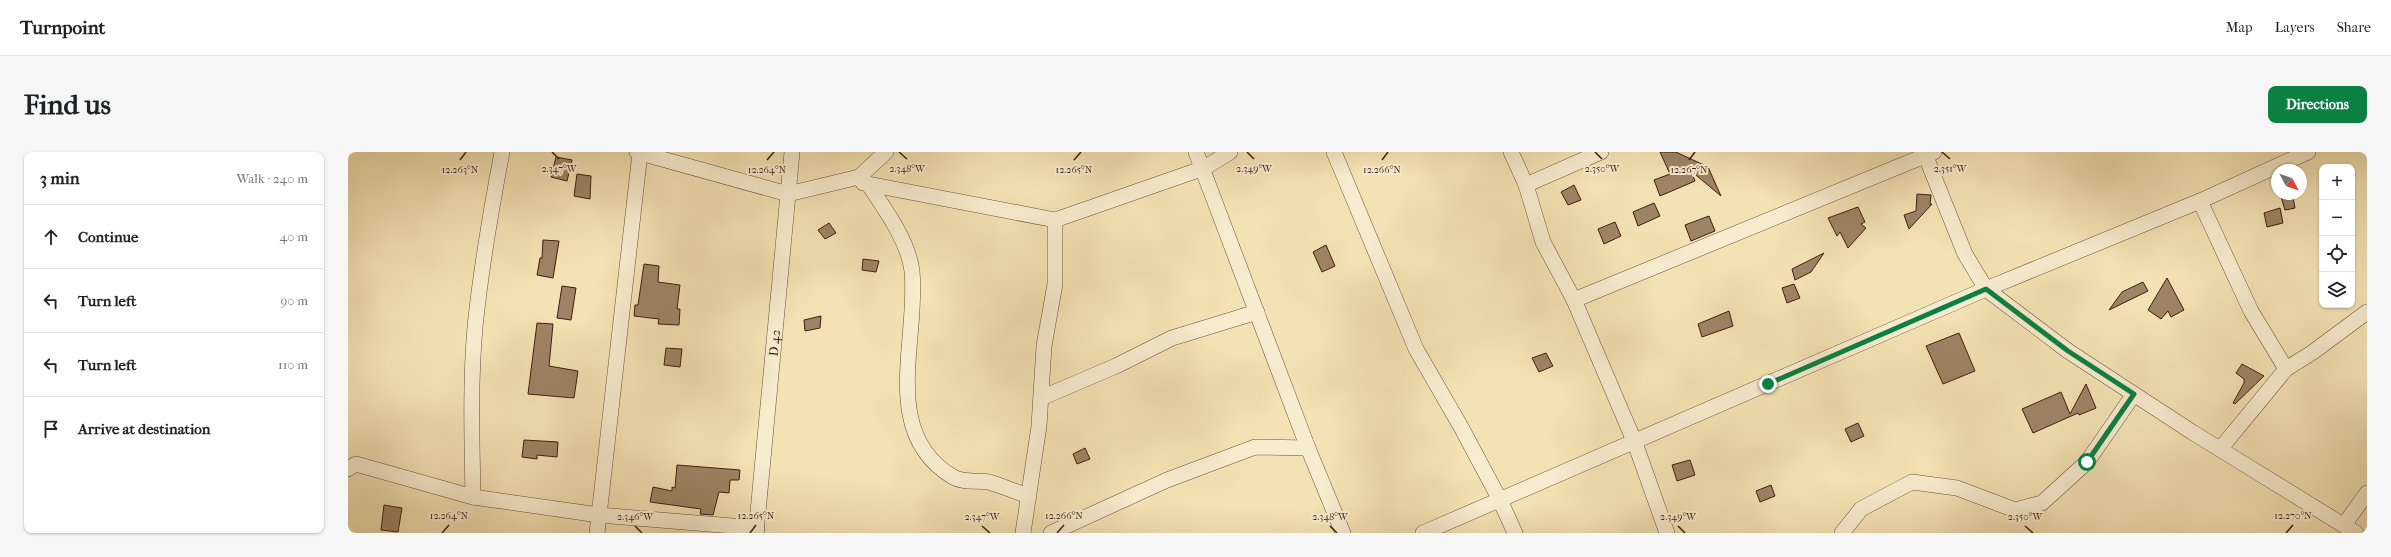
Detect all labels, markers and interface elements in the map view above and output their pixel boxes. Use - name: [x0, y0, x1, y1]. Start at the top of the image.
- text: Turnpoint: [20, 17, 105, 39]
- text: Map: [2226, 19, 2253, 36]
- text: Layers: [2275, 19, 2315, 36]
- text: Share: [2337, 19, 2371, 36]
- button: Directions: [2268, 86, 2367, 123]
- text: Find us: [24, 88, 111, 121]
- text: 2.347°W: [541, 163, 578, 175]
- text: 2.348°W: [889, 163, 926, 175]
- text: 2.349°W: [1236, 163, 1273, 175]
- text: 2.350°W: [1585, 163, 1620, 175]
- text: 2.351°W: [1934, 163, 1967, 175]
- text: 12.263°N: [442, 164, 479, 176]
- text: 12.264°N: [748, 164, 787, 176]
- text: 12.265°N: [1056, 164, 1093, 176]
- text: 12.266°N: [1363, 164, 1401, 176]
- text: 12.267°N: [1670, 164, 1708, 176]
- north arrow: [2271, 164, 2307, 200]
- map controls: [2319, 164, 2355, 308]
- button: +: [2319, 164, 2355, 200]
- text: 3 min: [40, 168, 80, 188]
- text: Walk · 240 m: [236, 171, 308, 186]
- button: −: [2319, 200, 2355, 236]
- icon: ahead: [40, 226, 62, 248]
- text: Continue: [78, 228, 138, 246]
- text: 40 m: [280, 229, 308, 244]
- button: locate: [2319, 236, 2355, 272]
- button: layers: [2319, 272, 2355, 308]
- icon: left: [40, 290, 62, 312]
- text: Turn left: [78, 292, 136, 310]
- text: 90 m: [280, 293, 308, 308]
- street label: D 42: [765, 328, 783, 357]
- icon: left: [40, 354, 62, 376]
- text: Turn left: [78, 356, 136, 374]
- text: 110 m: [278, 357, 308, 372]
- route end: [1759, 375, 1777, 393]
- icon: arrive: [40, 418, 62, 440]
- text: Arrive at destination: [78, 420, 210, 438]
- route start: [2078, 453, 2096, 471]
- text: 12.264°N: [430, 510, 469, 522]
- text: 12.265°N: [738, 510, 775, 522]
- text: 12.266°N: [1045, 510, 1083, 522]
- text: 12.270°N: [2274, 510, 2312, 522]
- text: 2.346°W: [617, 511, 654, 523]
- text: 2.347°W: [964, 511, 1001, 523]
- text: 2.348°W: [1312, 511, 1349, 523]
- text: 2.349°W: [1660, 511, 1697, 523]
- text: 2.350°W: [2008, 511, 2043, 523]

